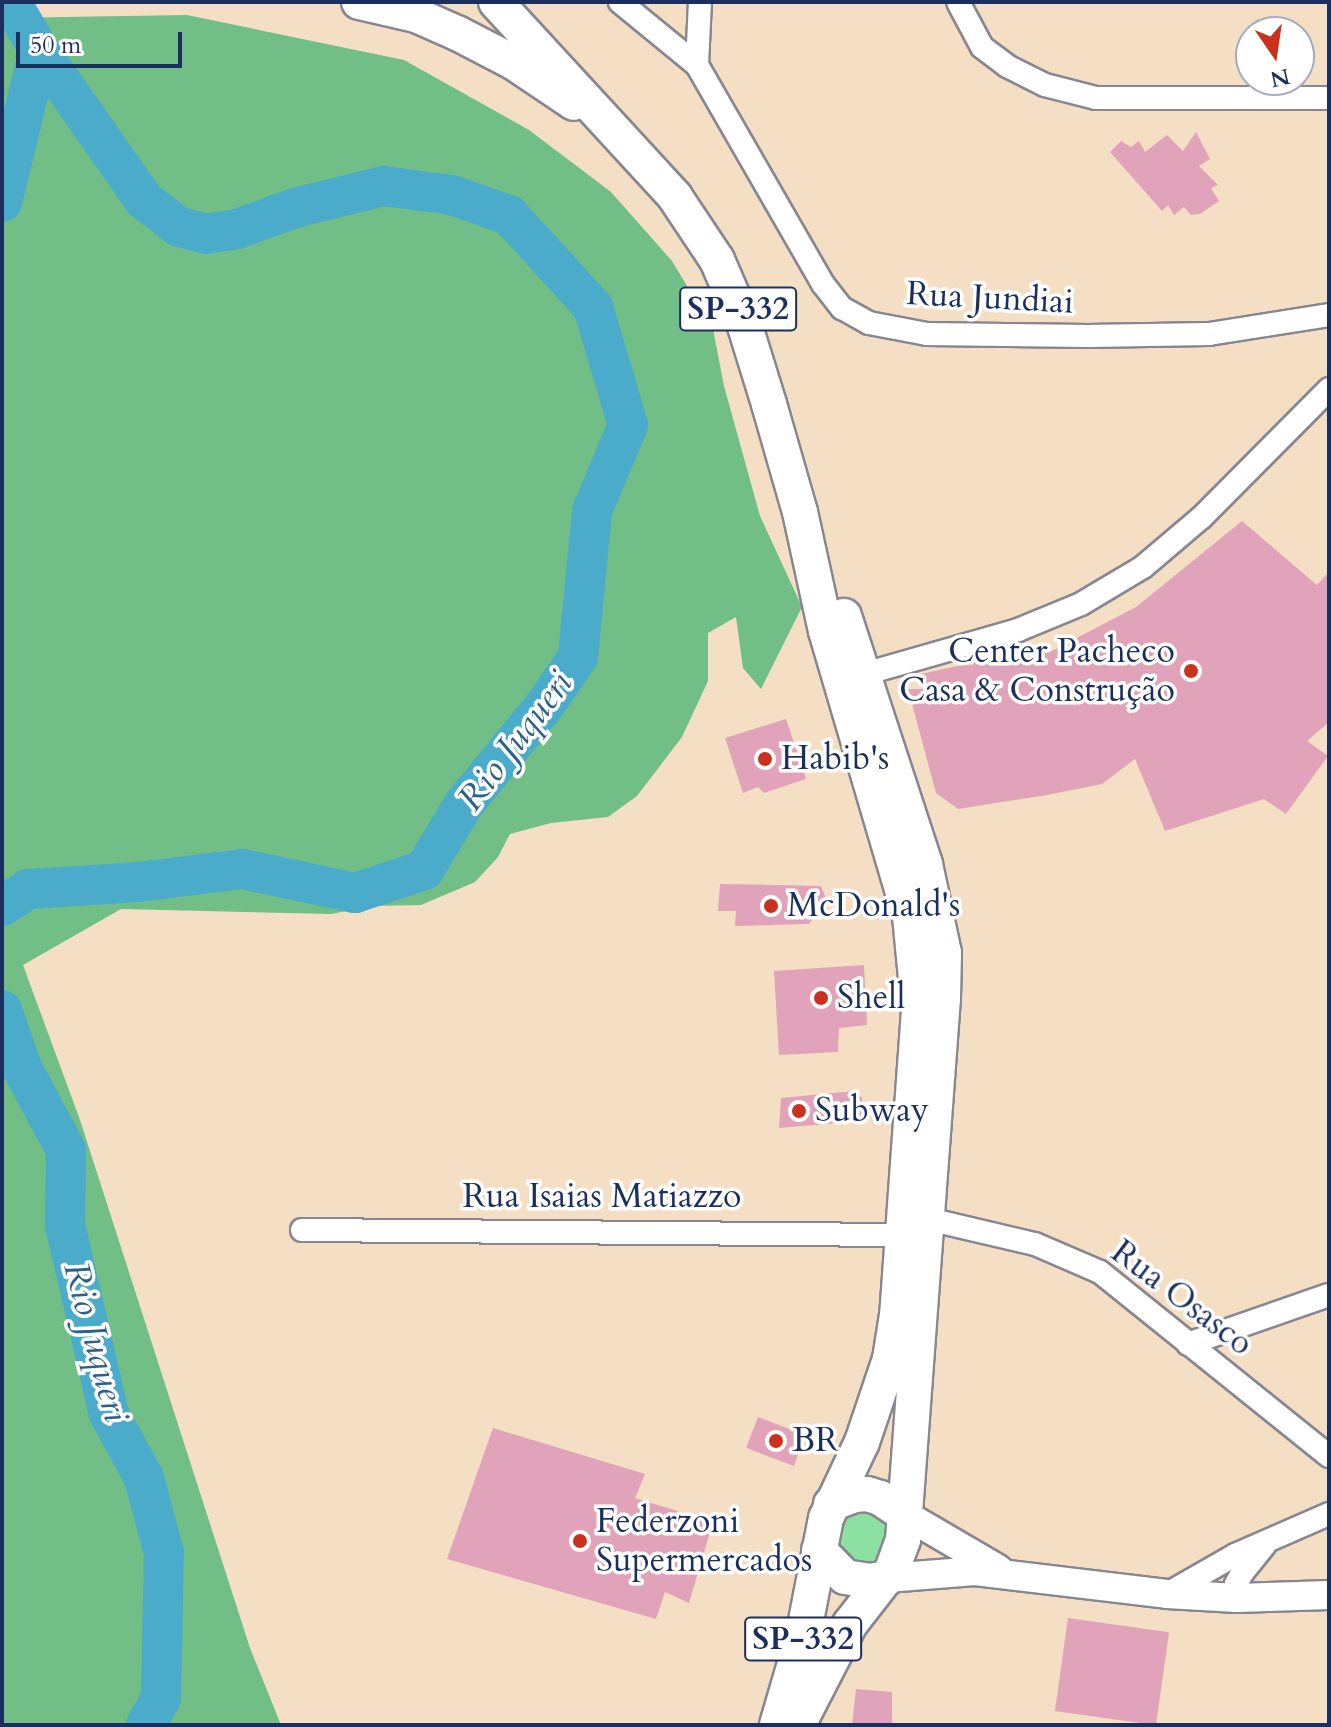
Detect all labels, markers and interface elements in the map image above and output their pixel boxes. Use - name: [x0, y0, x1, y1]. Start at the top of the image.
- scale bar: [20, 16, 186, 66]
- north arrow: [1235, 16, 1315, 96]
- text: 50 m: [30, 29, 81, 62]
- text: N: [1267, 61, 1293, 94]
- street label: Rua Jundiai: [905, 273, 1075, 323]
- road number: SP-332: [678, 281, 798, 337]
- place label: Center Pacheco Casa & Construção: [899, 631, 1175, 710]
- marker: Center Pacheco Casa & Construção: [1182, 662, 1200, 680]
- water label: Rio Juqueri: [449, 663, 581, 819]
- place label: Habib's: [781, 739, 889, 779]
- marker: Habib's: [756, 750, 774, 768]
- place label: McDonald's: [787, 886, 960, 926]
- marker: McDonald's: [762, 897, 780, 915]
- place label: Shell: [837, 978, 905, 1018]
- marker: Shell: [812, 989, 830, 1007]
- place label: Subway: [815, 1091, 929, 1131]
- marker: Subway: [790, 1102, 808, 1120]
- street label: Rua Isaias Matiazzo: [463, 1177, 741, 1217]
- street label: Rua Osasco: [1103, 1232, 1261, 1364]
- water label: Rio Juqueri: [54, 1258, 138, 1426]
- place label: BR: [792, 1421, 839, 1461]
- marker: BR: [767, 1432, 785, 1450]
- place label: Federzoni Supermercados: [596, 1501, 812, 1580]
- marker: Federzoni Supermercados: [571, 1532, 589, 1550]
- road number: SP-332: [743, 1611, 863, 1667]

